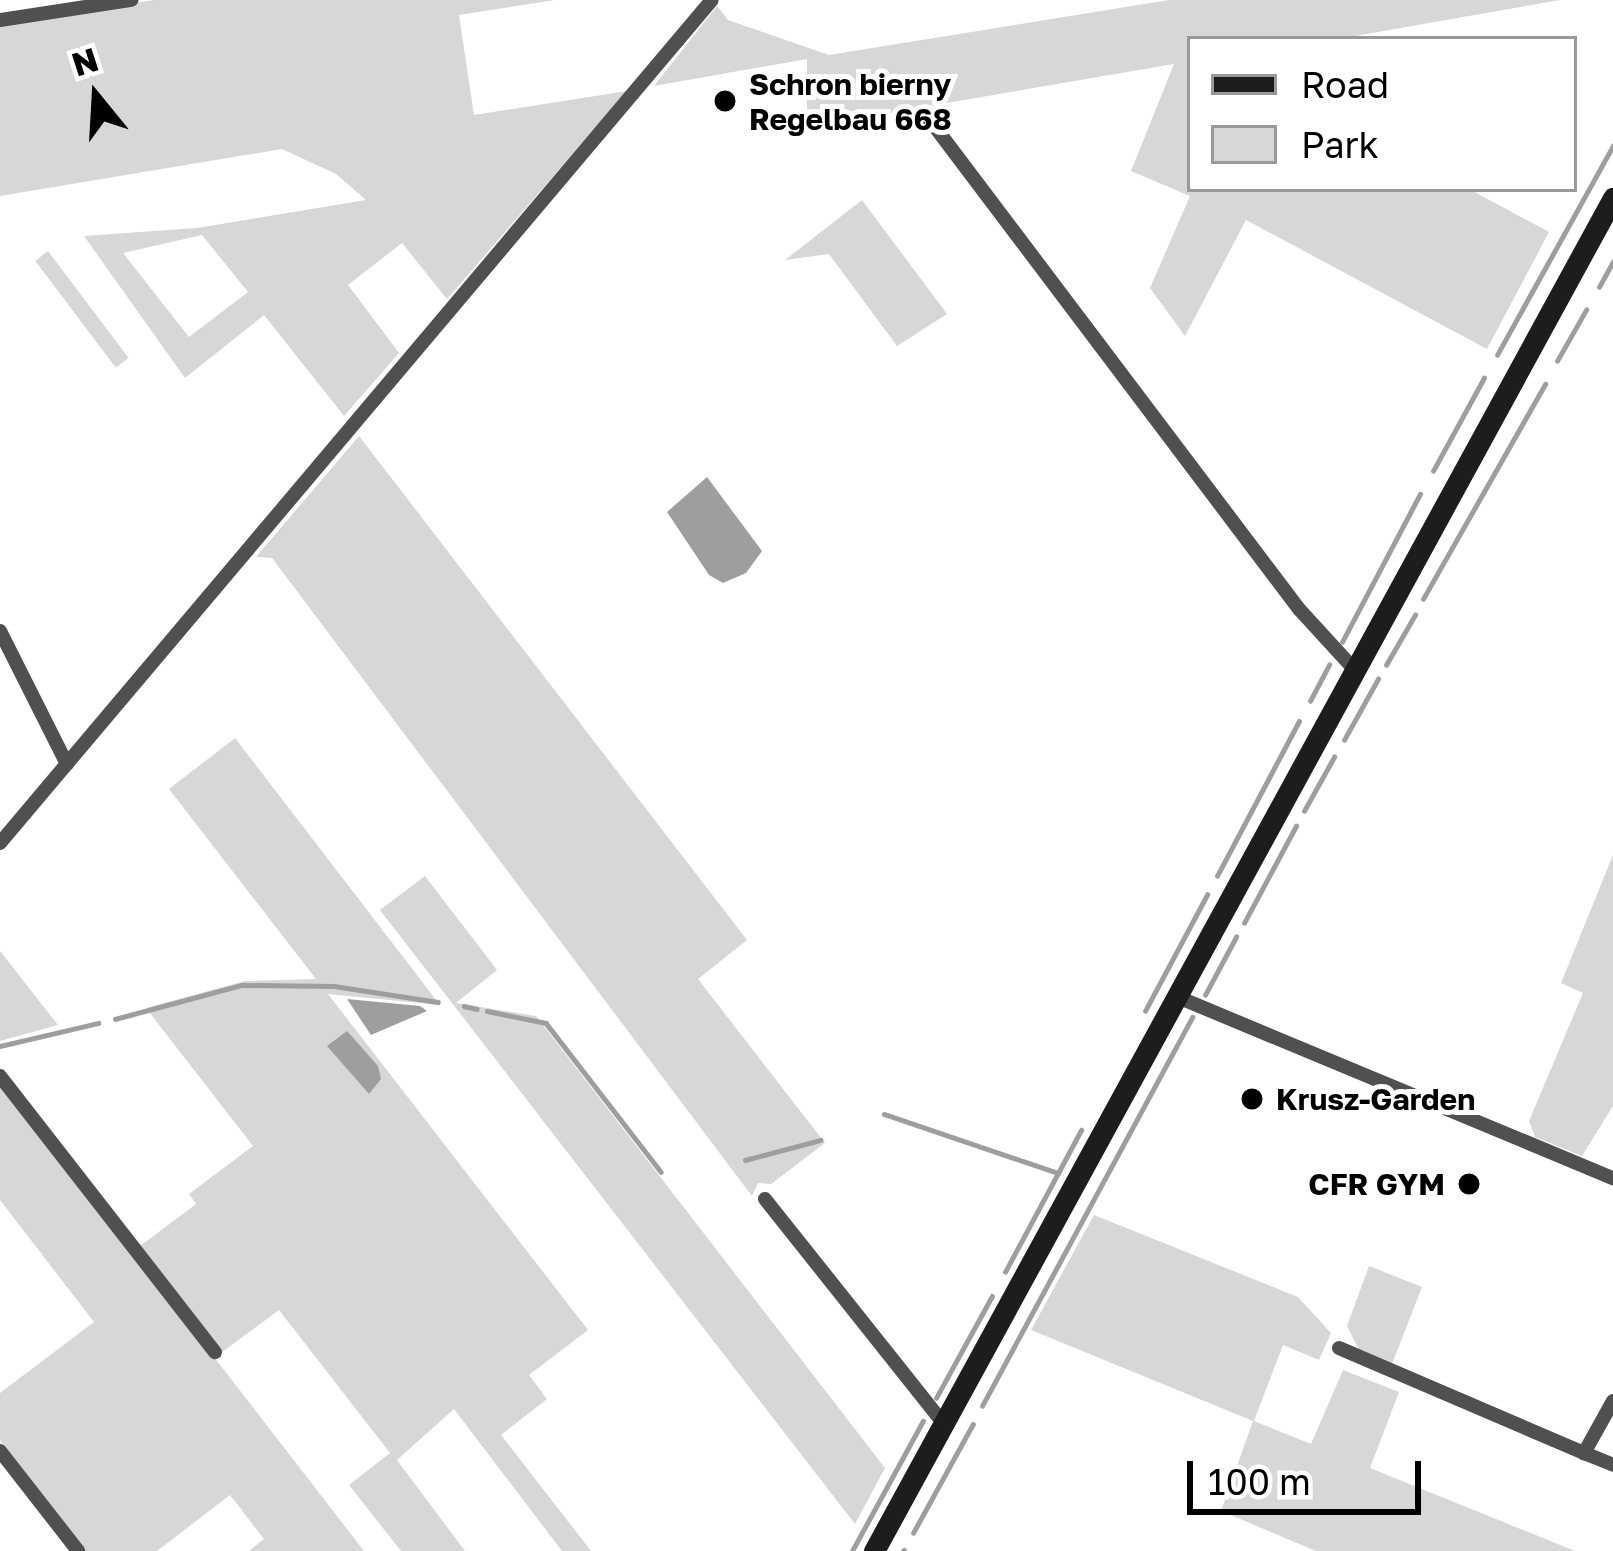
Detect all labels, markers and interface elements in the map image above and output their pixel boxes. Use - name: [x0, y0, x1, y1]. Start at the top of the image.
- north arrow: [36, 36, 156, 156]
- legend: [1187, 36, 1577, 192]
- text: N: [67, 39, 103, 84]
- text: Road: [1301, 63, 1389, 106]
- place label: Schron bierny Regelbau 668: [749, 66, 952, 136]
- marker: Schron bierny Regelbau 668: [712, 88, 738, 114]
- text: Park: [1301, 123, 1379, 166]
- place label: Krusz-Garden: [1276, 1081, 1475, 1117]
- marker: Krusz-Garden: [1239, 1086, 1265, 1112]
- place label: CFR GYM: [1308, 1166, 1445, 1202]
- marker: CFR GYM: [1456, 1171, 1482, 1197]
- scale bar: [1193, 1437, 1427, 1511]
- text: 100 m: [1208, 1460, 1311, 1503]

